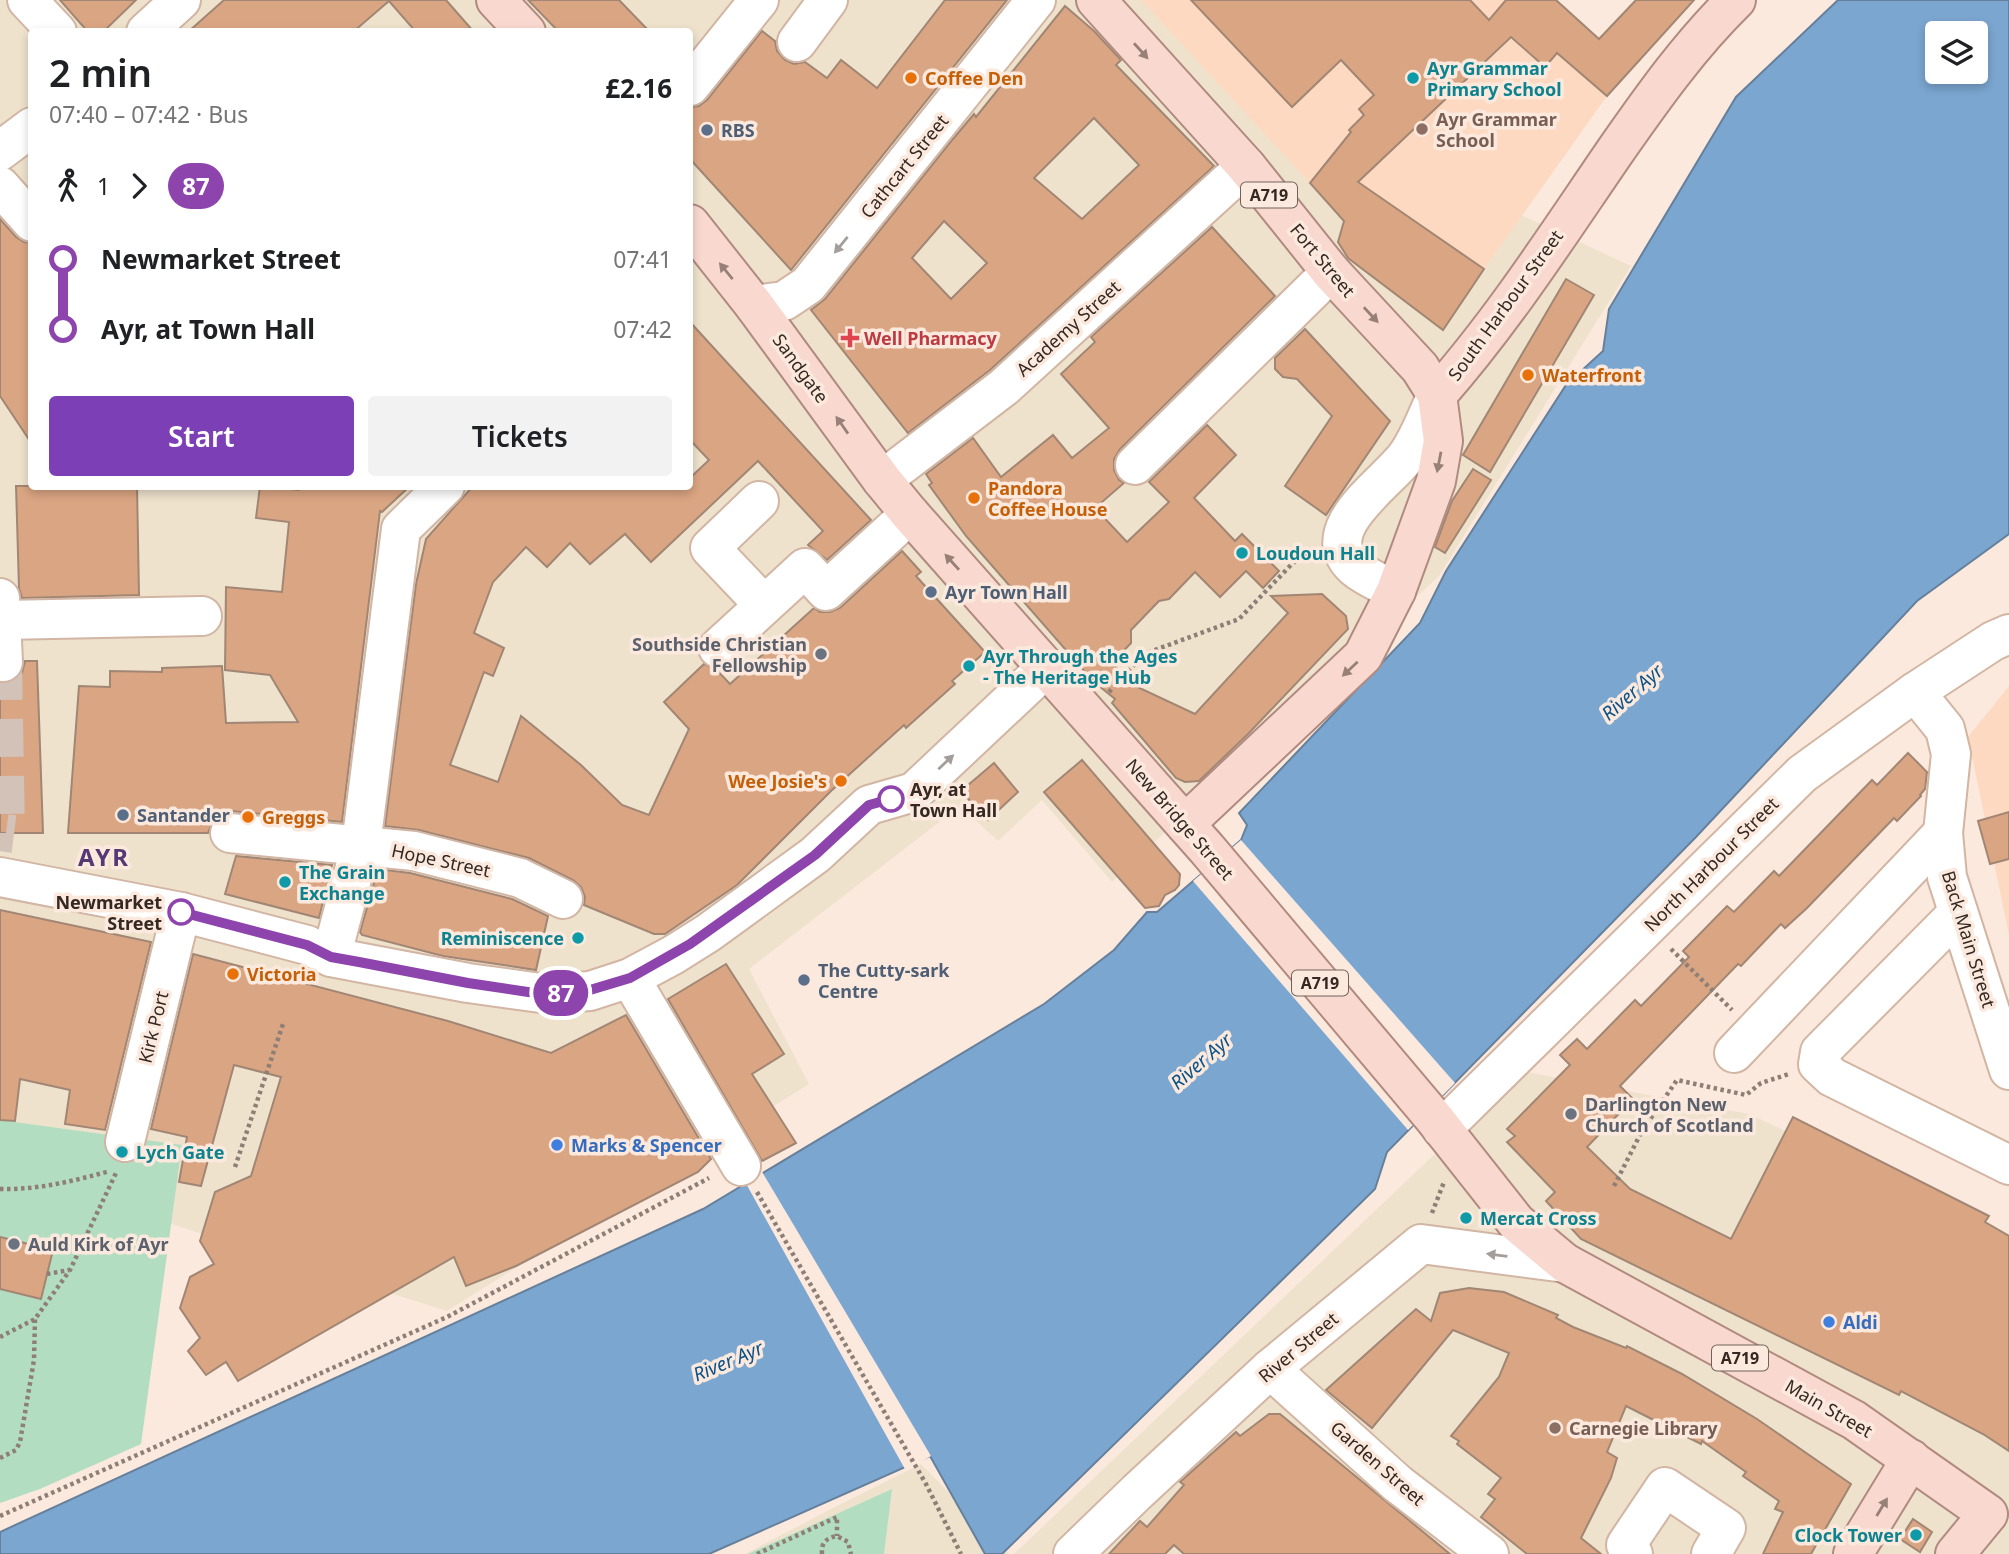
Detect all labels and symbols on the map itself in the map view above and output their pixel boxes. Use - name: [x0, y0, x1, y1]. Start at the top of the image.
- one-way arrow: [1133, 42, 1149, 59]
- place label: Ayr Grammar Primary School: [1427, 56, 1562, 101]
- place label: Coffee Den: [925, 66, 1024, 90]
- marker: Coffee Den: [903, 70, 919, 86]
- marker: Ayr Grammar Primary School: [1405, 70, 1421, 86]
- place label: Ayr Grammar School: [1436, 107, 1557, 152]
- street label: Cathcart Street: [855, 109, 954, 223]
- place label: RBS: [721, 118, 755, 142]
- marker: Ayr Grammar School: [1414, 121, 1430, 137]
- marker: RBS: [699, 122, 715, 138]
- road number: A719: [1241, 182, 1297, 208]
- street label: Fort Street: [1285, 218, 1361, 302]
- street label: South Harbour Street: [1442, 225, 1568, 385]
- one-way arrow: [833, 235, 848, 253]
- one-way arrow: [719, 262, 734, 280]
- street label: Academy Street: [1011, 274, 1126, 381]
- one-way arrow: [1362, 306, 1378, 323]
- place label: Well Pharmacy: [864, 326, 998, 350]
- street label: Sandgate: [768, 329, 834, 407]
- marker: Well Pharmacy: [842, 330, 858, 346]
- place label: Waterfront: [1542, 363, 1642, 387]
- marker: Waterfront: [1520, 367, 1536, 383]
- one-way arrow: [835, 416, 849, 434]
- one-way arrow: [1434, 451, 1445, 473]
- place label: Pandora Coffee House: [988, 476, 1107, 521]
- marker: Pandora Coffee House: [966, 490, 982, 506]
- place label: Loudoun Hall: [1256, 541, 1375, 565]
- marker: Loudoun Hall: [1234, 545, 1250, 561]
- one-way arrow: [944, 553, 960, 571]
- place label: Ayr Town Hall: [945, 580, 1068, 604]
- marker: Ayr Town Hall: [923, 584, 939, 600]
- place label: Southside Christian Fellowship: [632, 632, 807, 677]
- place label: Ayr Through the Ages - The Heritage Hub: [983, 644, 1178, 689]
- marker: Southside Christian Fellowship: [813, 646, 829, 662]
- water label: River Ayr: [1596, 657, 1669, 726]
- marker: Ayr Through the Ages - The Heritage Hub: [961, 658, 977, 674]
- one-way arrow: [1341, 660, 1358, 677]
- street label: New Bridge Street: [1121, 753, 1240, 885]
- one-way arrow: [937, 754, 954, 770]
- place label: Wee Josie's: [728, 769, 827, 793]
- marker: Wee Josie's: [833, 773, 849, 789]
- place label: Ayr, at Town Hall: [910, 777, 997, 822]
- marker: Ayr, at Town Hall: [878, 786, 904, 812]
- street label: North Harbour Street: [1639, 791, 1784, 936]
- place label: Santander: [137, 803, 230, 827]
- place label: Greggs: [262, 805, 325, 829]
- marker: Santander: [115, 807, 131, 823]
- marker: Greggs: [240, 809, 256, 825]
- street label: Hope Street: [389, 838, 493, 882]
- district label: AYR: [78, 840, 130, 873]
- place label: The Grain Exchange: [299, 860, 385, 905]
- street label: Back Main Street: [1937, 868, 2001, 1011]
- marker: The Grain Exchange: [277, 874, 293, 890]
- place label: Newmarket Street: [55, 890, 162, 935]
- marker: Newmarket Street: [168, 899, 194, 925]
- place label: Reminiscence: [441, 926, 564, 950]
- marker: Reminiscence: [570, 930, 586, 946]
- place label: The Cutty-sark Centre: [818, 958, 950, 1003]
- place label: Victoria: [247, 962, 317, 986]
- marker: Victoria: [225, 966, 241, 982]
- line badge: 87: [530, 970, 592, 1016]
- road number: A719: [1292, 970, 1348, 995]
- marker: The Cutty-sark Centre: [796, 972, 812, 988]
- street label: Kirk Port: [132, 988, 174, 1065]
- water label: River Ayr: [1165, 1026, 1238, 1095]
- place label: Darlington New Church of Scotland: [1585, 1092, 1754, 1137]
- marker: Darlington New Church of Scotland: [1563, 1106, 1579, 1122]
- place label: Marks & Spencer: [571, 1133, 722, 1157]
- marker: Marks & Spencer: [549, 1137, 565, 1153]
- place label: Lych Gate: [136, 1140, 224, 1164]
- marker: Lych Gate: [114, 1144, 130, 1160]
- place label: Mercat Cross: [1480, 1206, 1597, 1230]
- marker: Mercat Cross: [1458, 1210, 1474, 1226]
- place label: Auld Kirk of Ayr: [28, 1232, 168, 1256]
- marker: Auld Kirk of Ayr: [6, 1236, 22, 1252]
- one-way arrow: [1486, 1249, 1508, 1260]
- street label: River Street: [1253, 1306, 1343, 1388]
- place label: Aldi: [1843, 1310, 1878, 1334]
- marker: Aldi: [1821, 1314, 1837, 1330]
- water label: River Ayr: [689, 1334, 768, 1387]
- road number: A719: [1712, 1346, 1768, 1370]
- street label: Main Street: [1781, 1373, 1877, 1443]
- street label: Garden Street: [1326, 1415, 1431, 1511]
- place label: Carnegie Library: [1569, 1416, 1718, 1440]
- marker: Carnegie Library: [1547, 1420, 1563, 1436]
- one-way arrow: [1876, 1497, 1889, 1516]
- place label: Clock Tower: [1794, 1523, 1902, 1547]
- marker: Clock Tower: [1908, 1527, 1924, 1543]

